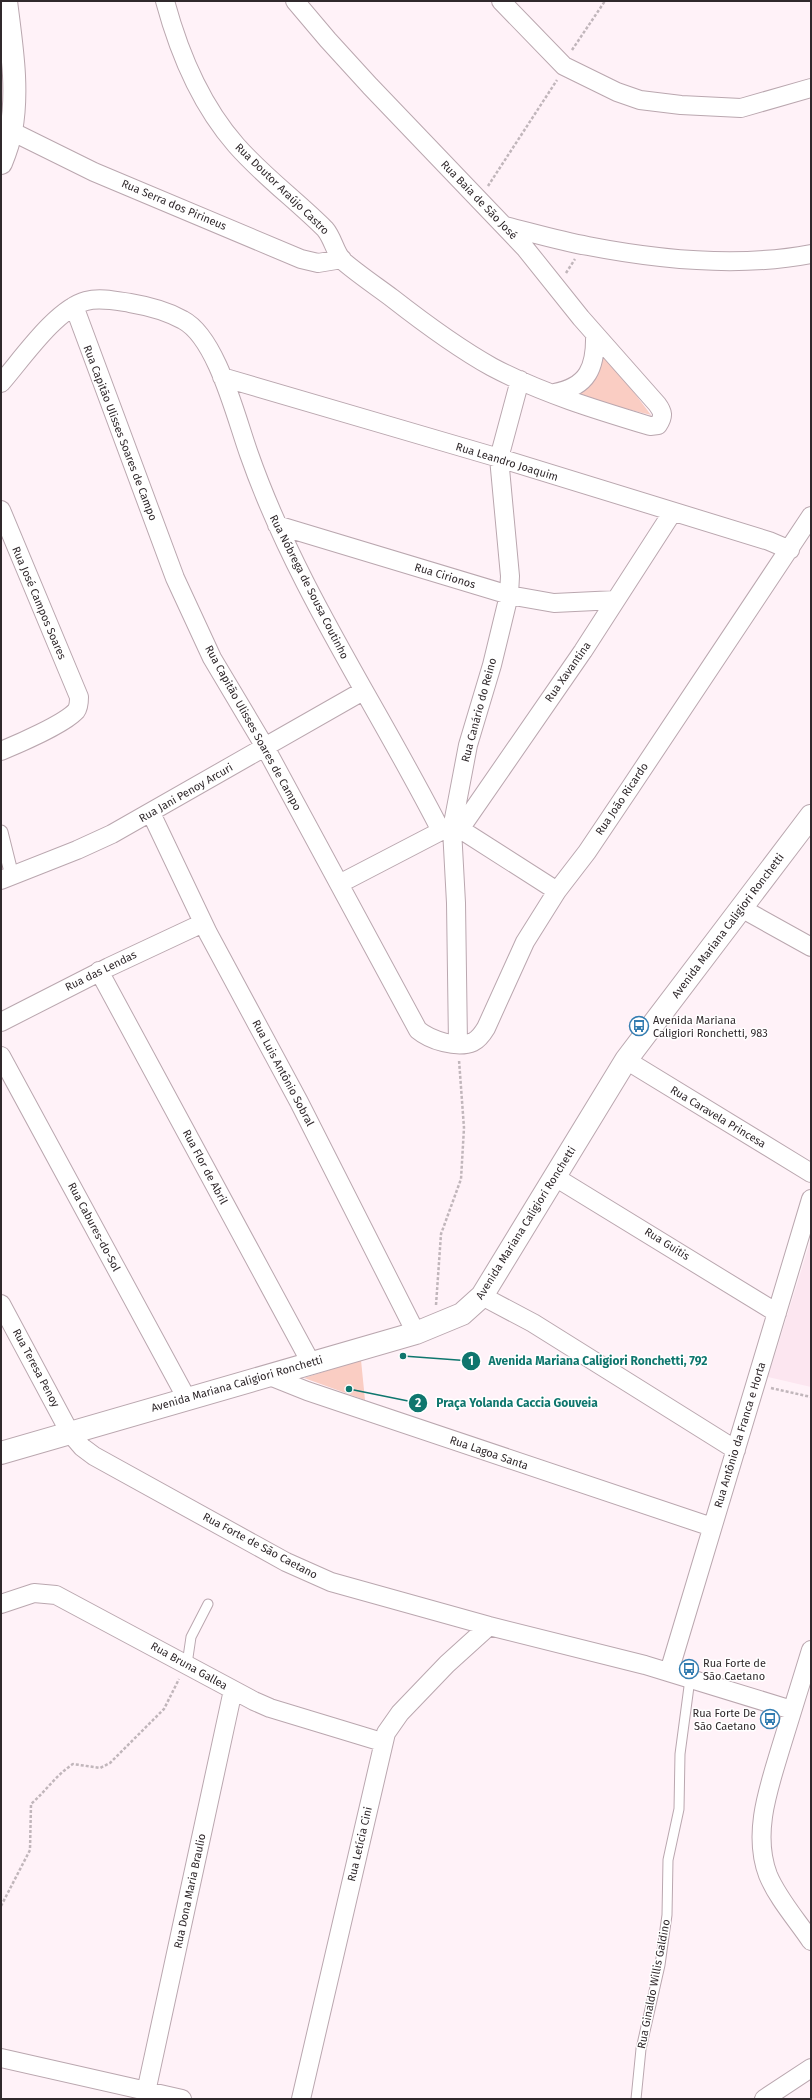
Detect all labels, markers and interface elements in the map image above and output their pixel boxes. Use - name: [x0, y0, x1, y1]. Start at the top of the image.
- street label: Rua Doutor Araújo Castro: [232, 141, 332, 237]
- street label: Rua Baia de São José: [438, 158, 520, 242]
- street label: Rua Serra dos Pirineus: [120, 177, 228, 233]
- street label: Rua Capitão Ulisses Soares de Campo: [80, 343, 160, 523]
- street label: Rua Leandro Joaquim: [454, 440, 560, 484]
- street label: Rua Nóbrega de Sousa Coutinho: [267, 513, 351, 661]
- street label: Rua José Campos Soares: [9, 544, 69, 662]
- street label: Rua Cirionos: [413, 561, 477, 591]
- street label: Rua Xavantina: [542, 639, 594, 705]
- street label: Rua Capitão Ulisses Soares de Campo: [202, 643, 304, 813]
- street label: Rua Canário do Reino: [459, 656, 499, 764]
- street label: Rua João Ricardo: [593, 760, 651, 838]
- street label: Rua Jani Penoy Arcuri: [137, 761, 235, 825]
- street label: Avenida Mariana Caligiori Ronchetti: [669, 851, 787, 1001]
- street label: Rua das Lendas: [63, 948, 139, 994]
- place label: Avenida Mariana Caligiori Ronchetti, 983: [653, 1014, 768, 1040]
- bus stop icon: Avenida Mariana Caligiori Ronchetti, 983: [628, 1015, 650, 1037]
- street label: Rua Luis Antônio Sobral: [249, 1018, 317, 1128]
- street label: Rua Caravela Princesa: [668, 1083, 768, 1151]
- street label: Rua Flor de Abril: [180, 1127, 230, 1207]
- street label: Avenida Mariana Caligiori Ronchetti: [473, 1144, 579, 1302]
- street label: Rua Cabures-do-Sol: [65, 1180, 123, 1274]
- street label: Rua Guitis: [642, 1225, 692, 1263]
- street label: Rua Teresa Penoy: [10, 1326, 62, 1410]
- callout: Avenida Mariana Caligiori Ronchetti, 792: [461, 1349, 716, 1373]
- street label: Avenida Mariana Caligiori Ronchetti: [150, 1353, 324, 1415]
- text: 1: [468, 1354, 474, 1368]
- text: Avenida Mariana Caligiori Ronchetti, 792: [487, 1354, 708, 1368]
- street label: Rua Antônio da Franca e Horta: [712, 1361, 768, 1509]
- callout: Praça Yolanda Caccia Gouveia: [408, 1391, 605, 1415]
- text: 2: [415, 1396, 421, 1410]
- text: Praça Yolanda Caccia Gouveia: [436, 1396, 598, 1411]
- street label: Rua Lagoa Santa: [448, 1433, 530, 1473]
- street label: Rua Forte de São Caetano: [200, 1510, 320, 1582]
- street label: Rua Bruna Gallea: [148, 1640, 230, 1692]
- place label: Rua Forte de São Caetano: [703, 1657, 766, 1683]
- bus stop icon: Rua Forte de São Caetano: [678, 1658, 700, 1680]
- place label: Rua Forte De São Caetano: [693, 1707, 756, 1733]
- bus stop icon: Rua Forte De São Caetano: [759, 1708, 781, 1730]
- street label: Rua Letícia Cini: [345, 1805, 375, 1883]
- street label: Rua Dona Maria Braulio: [171, 1832, 209, 1950]
- street label: Rua Ginaldo Willis Galdino: [635, 1918, 673, 2050]

